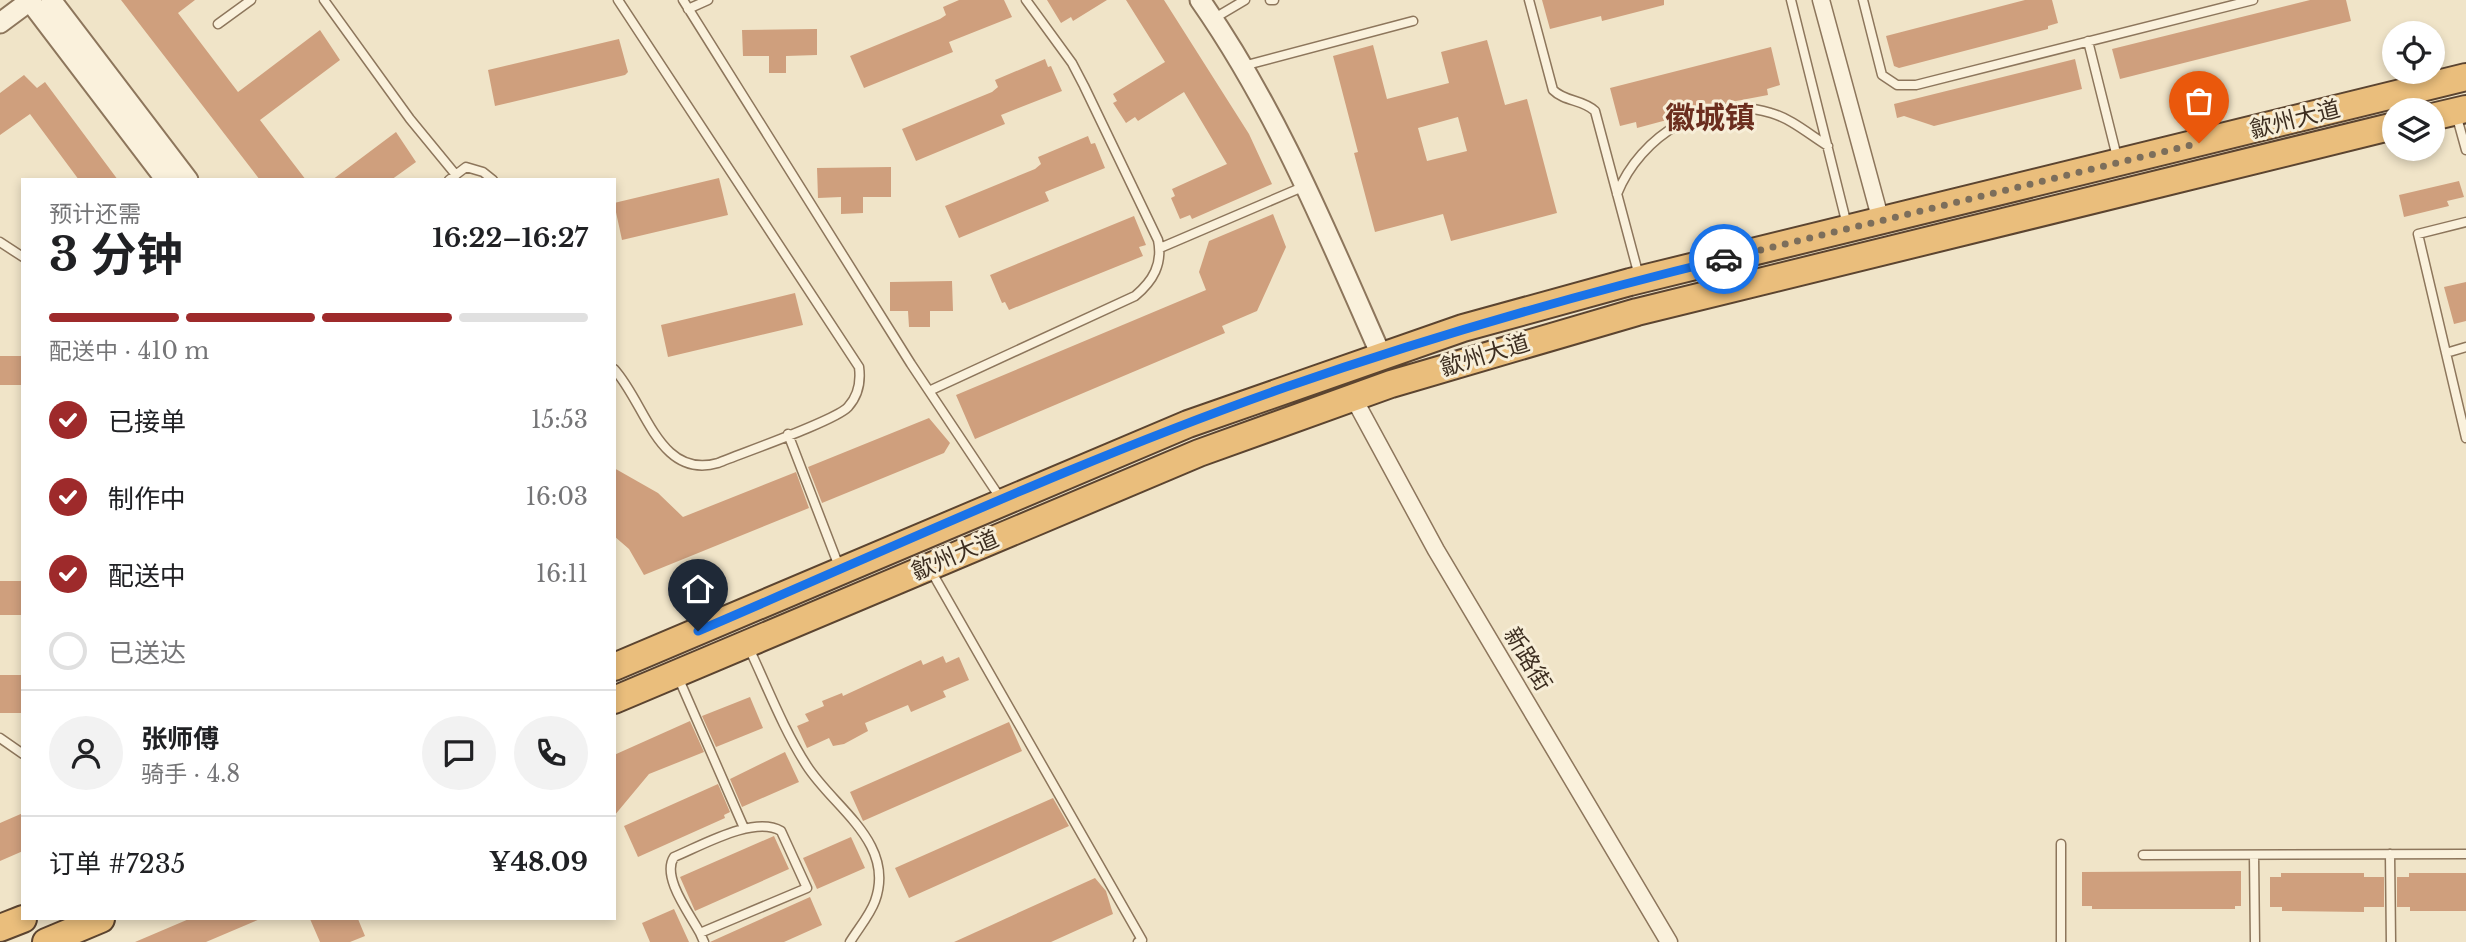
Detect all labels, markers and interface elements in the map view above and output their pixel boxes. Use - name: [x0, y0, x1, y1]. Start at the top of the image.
- map controls: [2382, 21, 2445, 161]
- button: locate: [2382, 21, 2445, 84]
- pin: [2169, 71, 2229, 143]
- icon: bag: [2180, 82, 2218, 120]
- street label: 歙州大道: [2247, 94, 2343, 144]
- button: layers: [2382, 98, 2445, 161]
- district label: 徽城镇: [1665, 99, 1755, 136]
- text: 预计还需: [49, 200, 141, 228]
- text: 16:22–16:27: [432, 222, 588, 254]
- courier: [1689, 224, 1759, 294]
- text: 3 分钟: [49, 226, 183, 283]
- icon: car: [1705, 240, 1743, 278]
- street label: 歙州大道: [1437, 328, 1533, 382]
- text: 配送中 · 410 m: [49, 337, 209, 365]
- icon: check: [49, 401, 87, 439]
- text: 已接单: [108, 406, 186, 438]
- text: 15:53: [531, 406, 588, 434]
- icon: check: [49, 478, 87, 516]
- text: 制作中: [108, 483, 186, 515]
- text: 16:03: [526, 483, 588, 511]
- street label: 歙州大道: [907, 524, 1003, 586]
- icon: check: [49, 555, 87, 593]
- pin: [668, 559, 728, 631]
- text: 配送中: [108, 560, 186, 592]
- text: 16:11: [536, 560, 588, 588]
- icon: home: [679, 570, 717, 608]
- street label: 新路街: [1498, 622, 1558, 696]
- text: 已送达: [108, 637, 186, 669]
- button: person: [49, 716, 123, 790]
- button: chat: [422, 716, 496, 790]
- button: phone: [514, 716, 588, 790]
- text: 张师傅: [141, 723, 219, 755]
- text: 骑手 · 4.8: [141, 760, 240, 788]
- text: ¥48.09: [489, 846, 588, 878]
- text: 订单 #7235: [49, 848, 186, 880]

